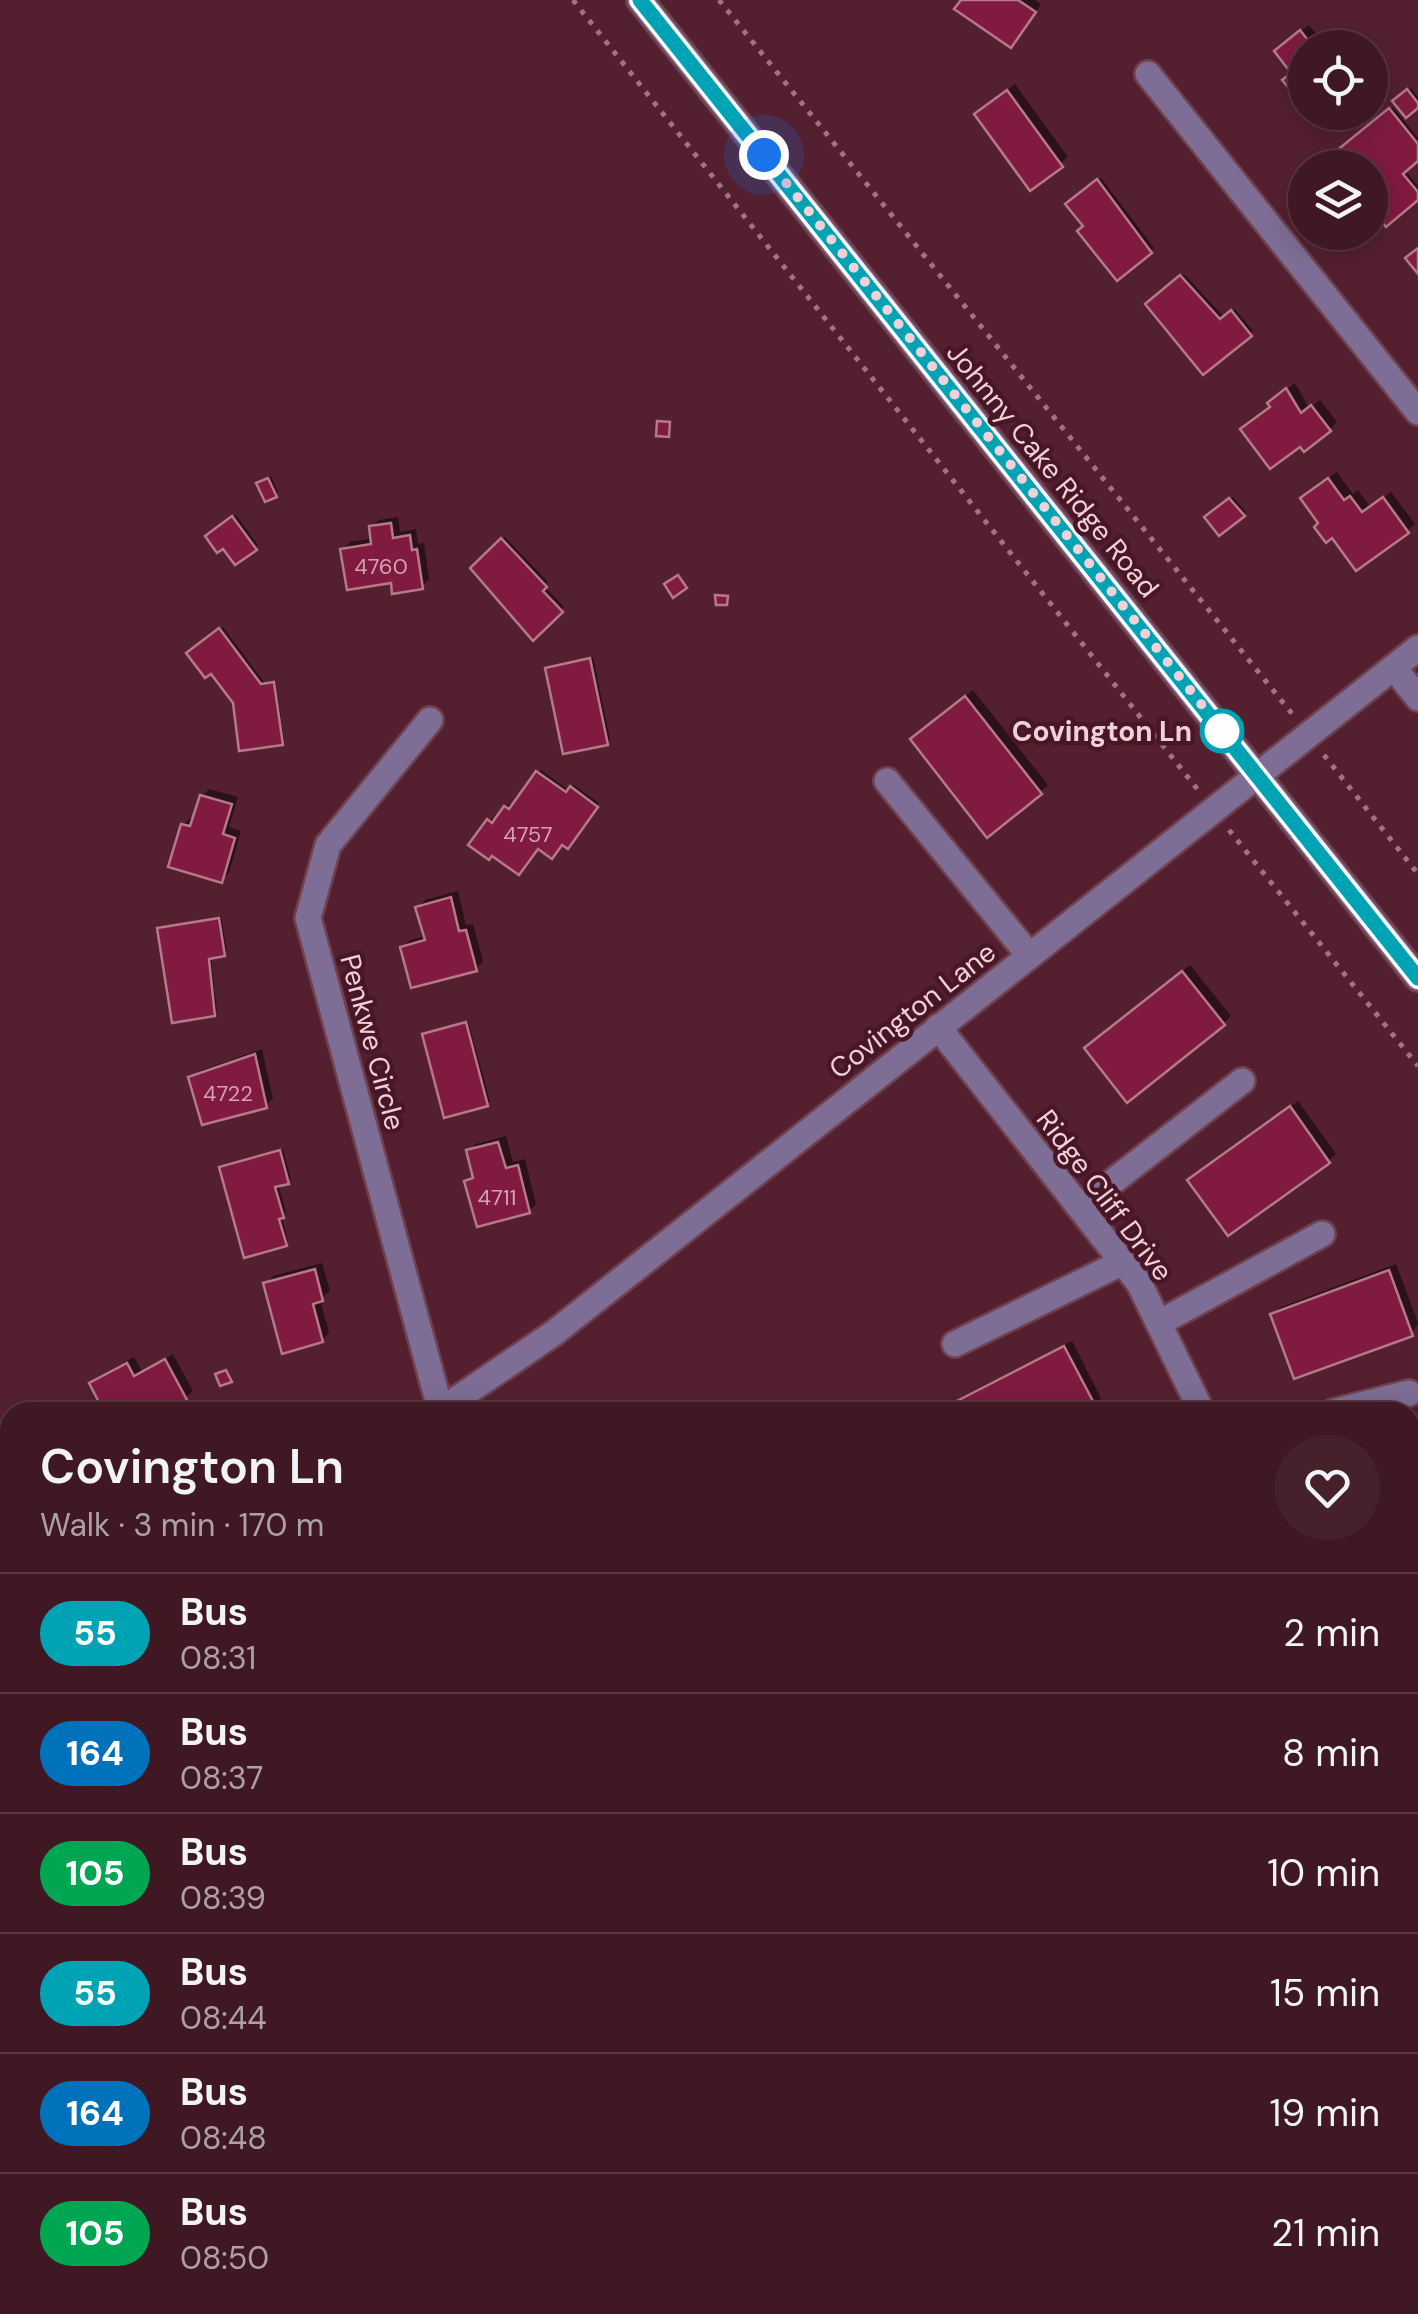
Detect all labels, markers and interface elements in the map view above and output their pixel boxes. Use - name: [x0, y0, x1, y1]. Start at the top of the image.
- map controls: [1288, 30, 1388, 250]
- button: locate: [1288, 30, 1388, 130]
- your location: [739, 130, 789, 180]
- button: layers: [1288, 150, 1388, 250]
- street label: Johnny Cake Ridge Road: [938, 335, 1167, 605]
- house number: 4760: [354, 552, 408, 581]
- marker: Covington Ln: [1201, 710, 1243, 752]
- place label: Covington Ln: [1012, 713, 1192, 750]
- house number: 4757: [503, 820, 553, 849]
- street label: Covington Lane: [821, 934, 1003, 1087]
- street label: Penkwe Circle: [331, 950, 414, 1134]
- house number: 4722: [203, 1079, 253, 1108]
- street label: Ridge Cliff Drive: [1028, 1102, 1181, 1288]
- house number: 4711: [478, 1183, 516, 1212]
- text: Covington Ln: [40, 1435, 344, 1498]
- button: heart: [1275, 1435, 1380, 1540]
- text: Walk · 3 min · 170 m: [40, 1504, 324, 1546]
- text: Bus: [180, 1587, 248, 1637]
- text: 2 min: [1283, 1608, 1380, 1658]
- text: 55: [73, 1610, 117, 1656]
- text: 08:31: [180, 1637, 256, 1679]
- text: Bus: [180, 1707, 248, 1757]
- text: 8 min: [1282, 1728, 1380, 1778]
- text: 164: [66, 1730, 124, 1776]
- text: 08:37: [180, 1757, 263, 1799]
- text: Bus: [180, 1827, 248, 1877]
- text: 10 min: [1267, 1848, 1380, 1898]
- text: 105: [65, 1850, 125, 1896]
- text: 08:39: [180, 1877, 266, 1919]
- text: Bus: [180, 1947, 248, 1997]
- text: 15 min: [1270, 1968, 1380, 2018]
- text: 55: [73, 1970, 117, 2016]
- text: 08:44: [180, 1997, 267, 2039]
- text: Bus: [180, 2067, 248, 2117]
- text: 19 min: [1269, 2088, 1380, 2138]
- text: 164: [66, 2090, 124, 2136]
- text: 08:48: [180, 2117, 267, 2159]
- text: Bus: [180, 2187, 248, 2237]
- text: 21 min: [1271, 2208, 1380, 2258]
- text: 105: [65, 2210, 125, 2256]
- text: 08:50: [180, 2237, 269, 2279]

